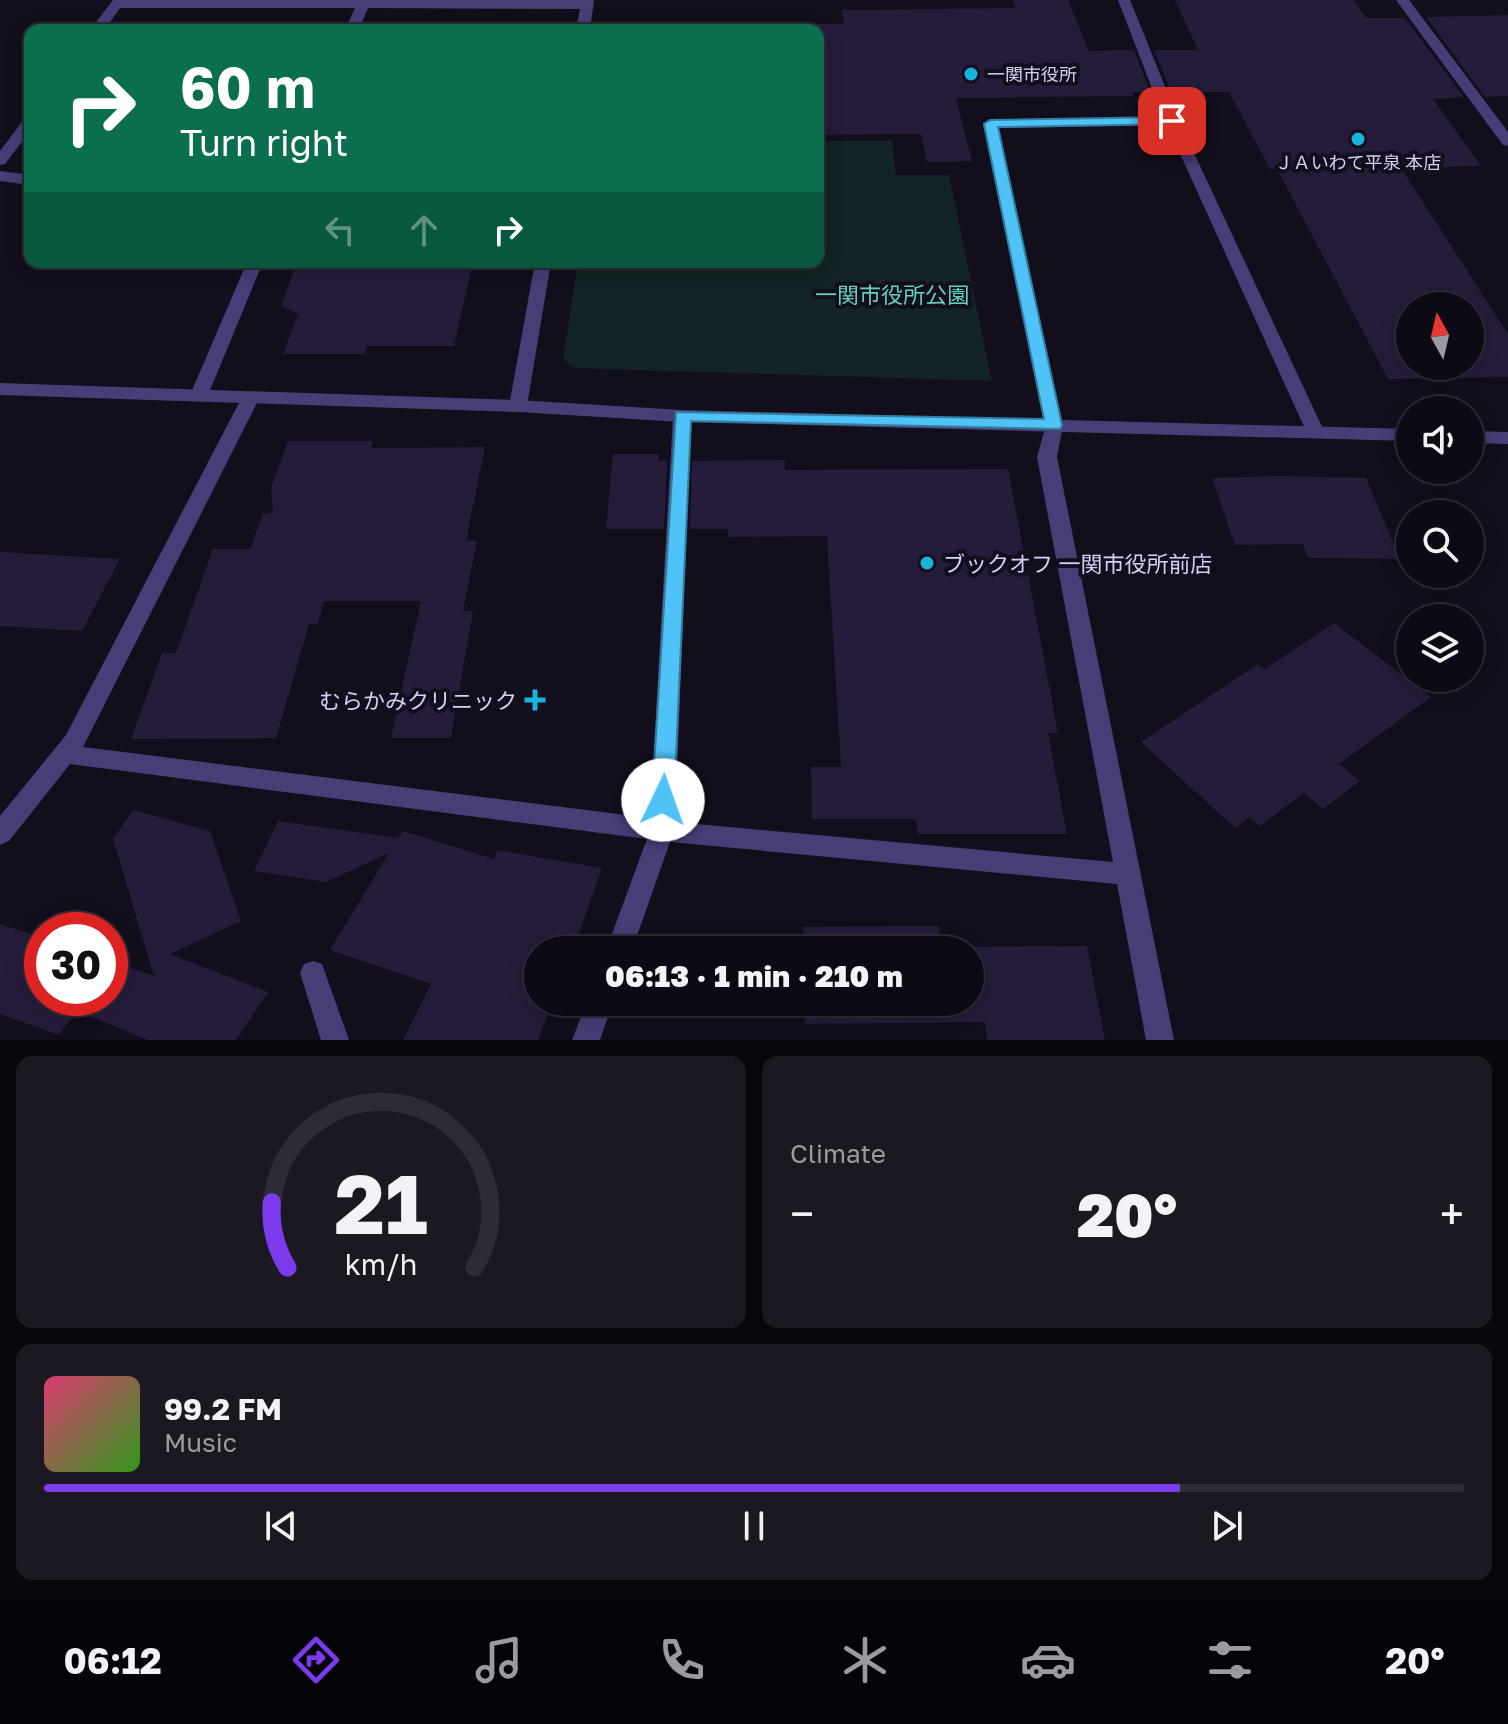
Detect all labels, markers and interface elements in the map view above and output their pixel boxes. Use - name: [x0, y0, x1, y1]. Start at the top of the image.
- text: 60 m: [180, 53, 315, 120]
- icon: right: [48, 56, 152, 160]
- place label: 一関市役所: [987, 63, 1077, 85]
- marker: 一関市役所: [962, 65, 980, 83]
- pin: [1138, 87, 1206, 155]
- icon: arrive: [1150, 99, 1194, 143]
- text: Turn right: [180, 121, 348, 164]
- marker: ＪＡいわて平泉 本店: [1349, 130, 1367, 148]
- place label: ＪＡいわて平泉 本店: [1275, 151, 1441, 173]
- icon: left: [318, 208, 362, 252]
- icon: ahead: [402, 208, 446, 252]
- icon: right: [486, 208, 530, 252]
- park label: 一関市役所公園: [815, 281, 969, 308]
- north arrow: [1396, 292, 1484, 380]
- map controls: [1396, 292, 1484, 692]
- button: sound: [1396, 396, 1484, 484]
- button: search: [1396, 500, 1484, 588]
- place label: ブックオフ 一関市役所前店: [943, 550, 1213, 577]
- marker: ブックオフ 一関市役所前店: [918, 554, 936, 572]
- button: layers: [1396, 604, 1484, 692]
- place label: むらかみクリニック: [319, 687, 517, 714]
- marker: むらかみクリニック: [524, 689, 546, 711]
- position arrow: [621, 758, 705, 842]
- speed limit sign: 30: [24, 912, 128, 1016]
- text: 06:13 · 1 min · 210 m: [605, 958, 903, 994]
- text: Climate: [790, 1138, 886, 1169]
- text: 21: [334, 1152, 428, 1252]
- text: 20°: [1077, 1178, 1177, 1250]
- text: −: [790, 1187, 814, 1240]
- text: +: [1440, 1187, 1464, 1240]
- text: km/h: [345, 1247, 417, 1281]
- text: 99.2 FM: [164, 1391, 282, 1427]
- text: Music: [164, 1427, 237, 1458]
- icon: previous: [259, 1504, 303, 1548]
- icon: pause: [732, 1504, 776, 1548]
- icon: next: [1205, 1504, 1249, 1548]
- icon: directions: [288, 1632, 344, 1688]
- icon: music: [471, 1632, 527, 1688]
- icon: phone: [654, 1632, 710, 1688]
- icon: climate: [837, 1632, 893, 1688]
- icon: car: [1020, 1632, 1076, 1688]
- icon: filters: [1202, 1632, 1258, 1688]
- text: 06:12: [63, 1639, 162, 1682]
- text: 20°: [1385, 1639, 1445, 1682]

